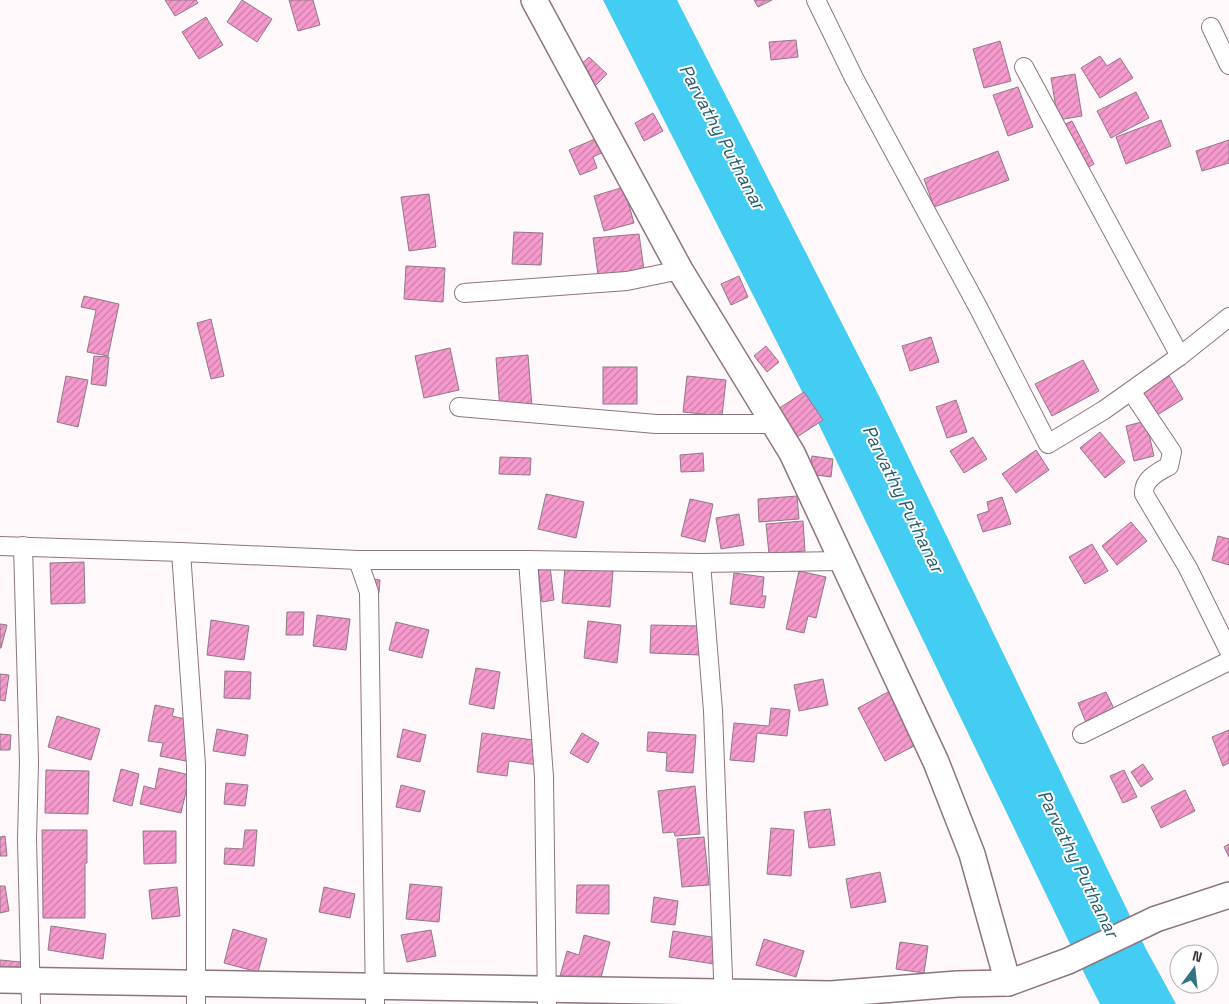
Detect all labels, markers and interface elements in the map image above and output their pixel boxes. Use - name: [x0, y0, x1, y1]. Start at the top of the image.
- water label: Parvathy Puthanar: [674, 60, 772, 215]
- water label: Parvathy Puthanar: [858, 421, 950, 578]
- water label: Parvathy Puthanar: [1033, 786, 1125, 943]
- north arrow: [1169, 944, 1219, 994]
- text: N: [1190, 947, 1204, 966]

